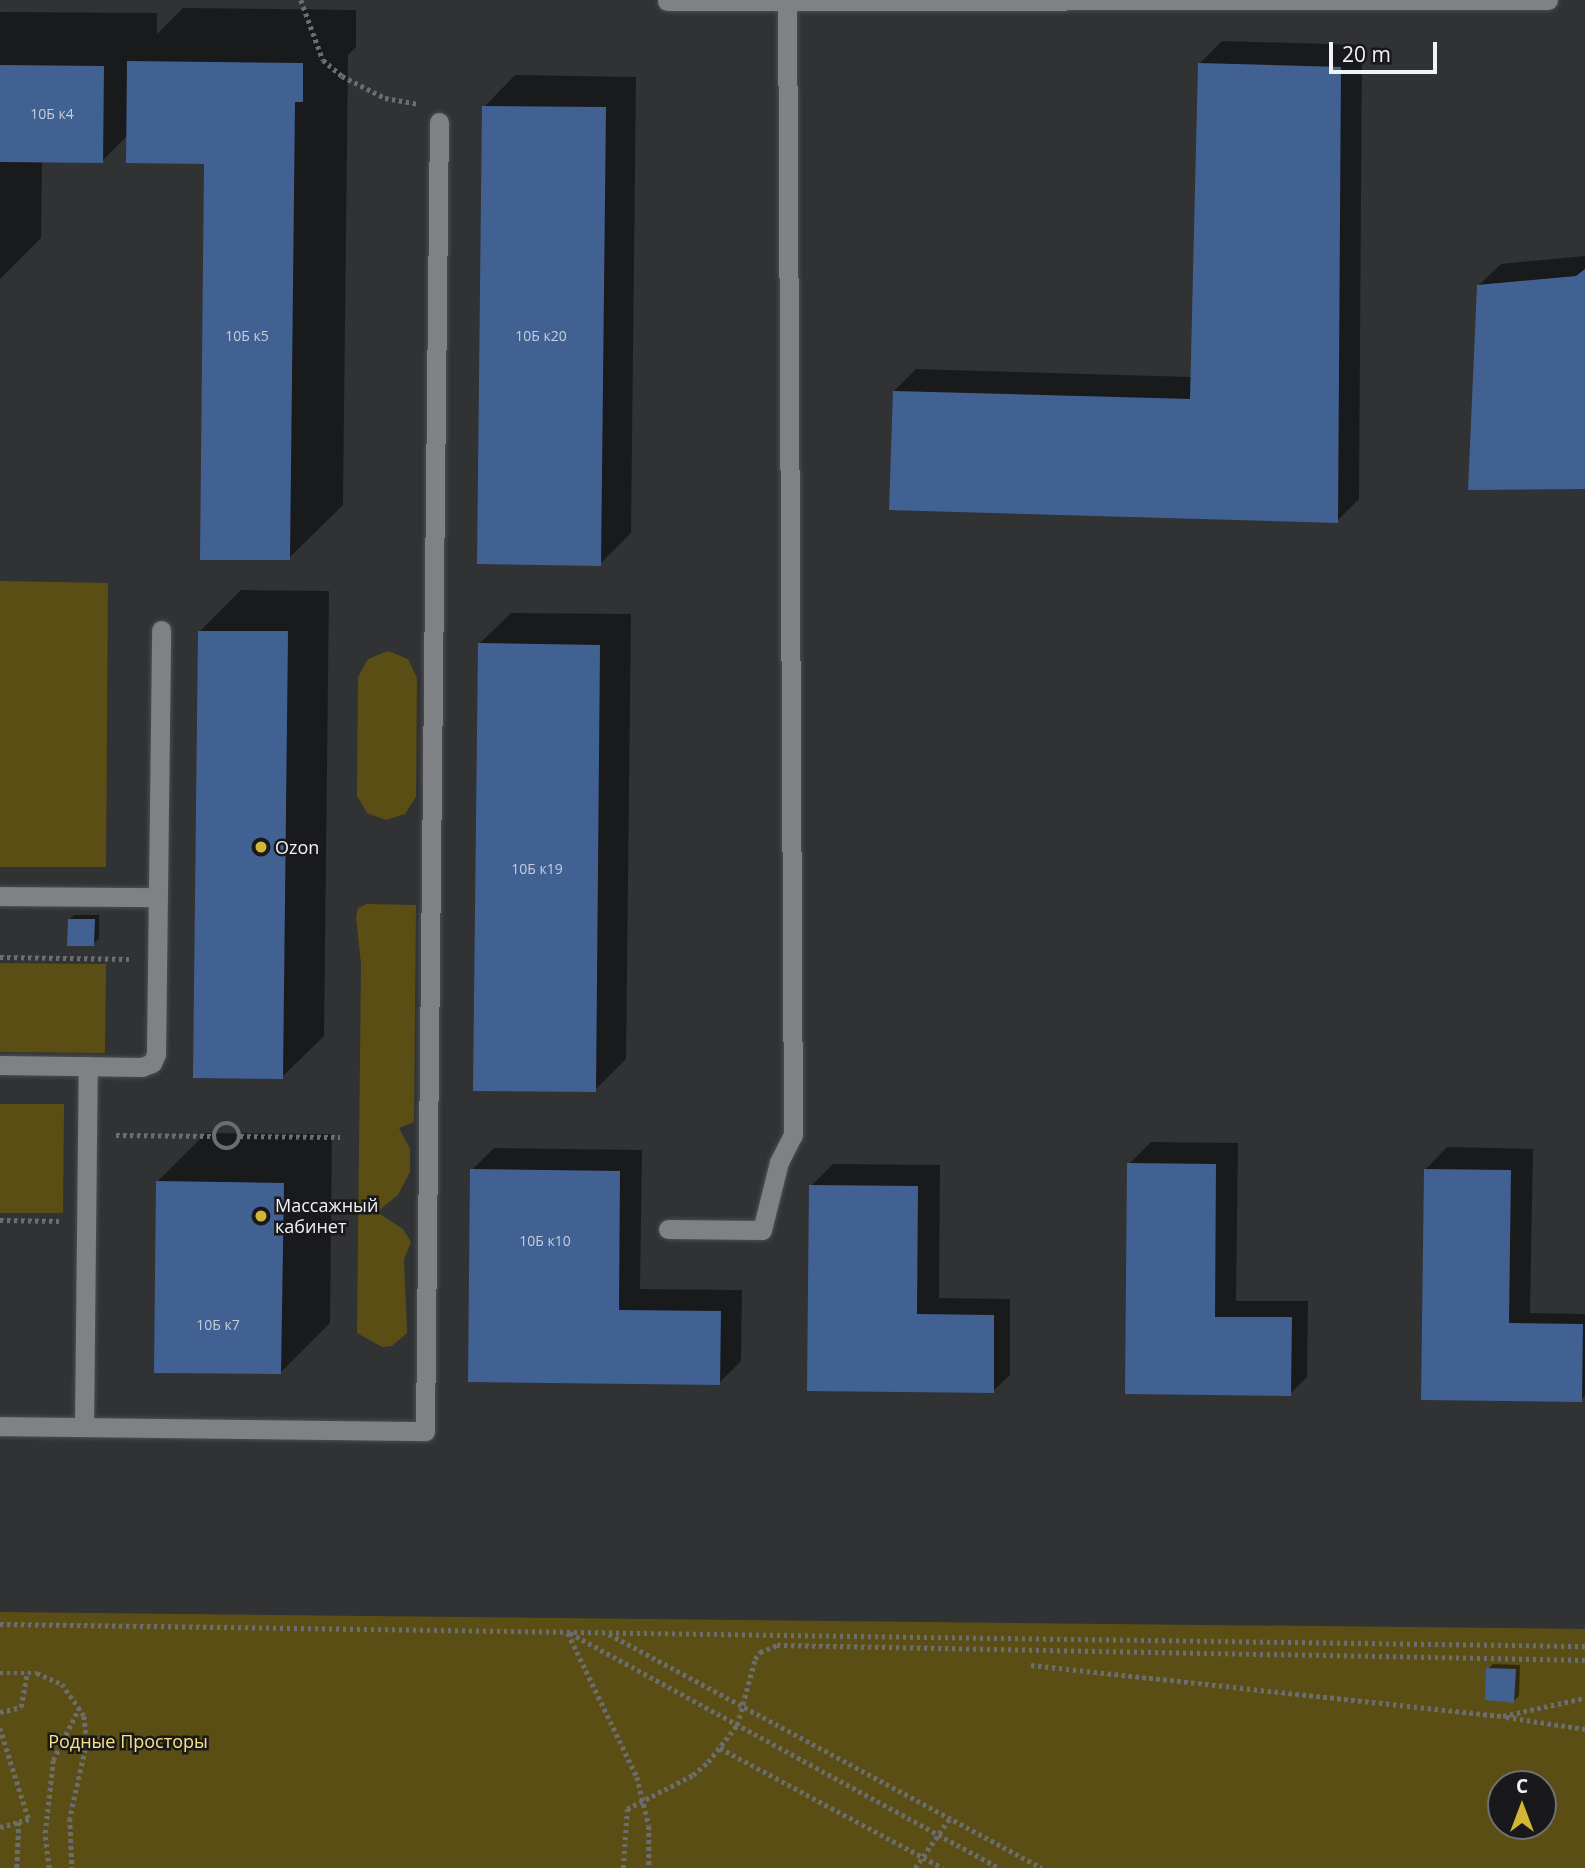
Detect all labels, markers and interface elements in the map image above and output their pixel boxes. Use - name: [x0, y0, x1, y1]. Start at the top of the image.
- scale bar: [1333, 28, 1442, 72]
- text: 20 m: [1342, 40, 1391, 68]
- house number: 10Б к4: [30, 106, 74, 122]
- house number: 10Б к5: [225, 328, 269, 344]
- house number: 10Б к20: [515, 328, 567, 344]
- place label: Ozon: [275, 836, 319, 858]
- marker: Ozon: [253, 839, 269, 855]
- house number: 10Б к19: [511, 861, 563, 877]
- place label: Массажный кабинет: [275, 1195, 378, 1238]
- marker: Массажный кабинет: [253, 1208, 269, 1224]
- house number: 10Б к10: [519, 1233, 571, 1249]
- house number: 10Б к7: [196, 1317, 240, 1333]
- park label: Родные Просторы: [48, 1730, 208, 1752]
- north arrow: [1487, 1770, 1557, 1840]
- text: С: [1516, 1773, 1528, 1799]

